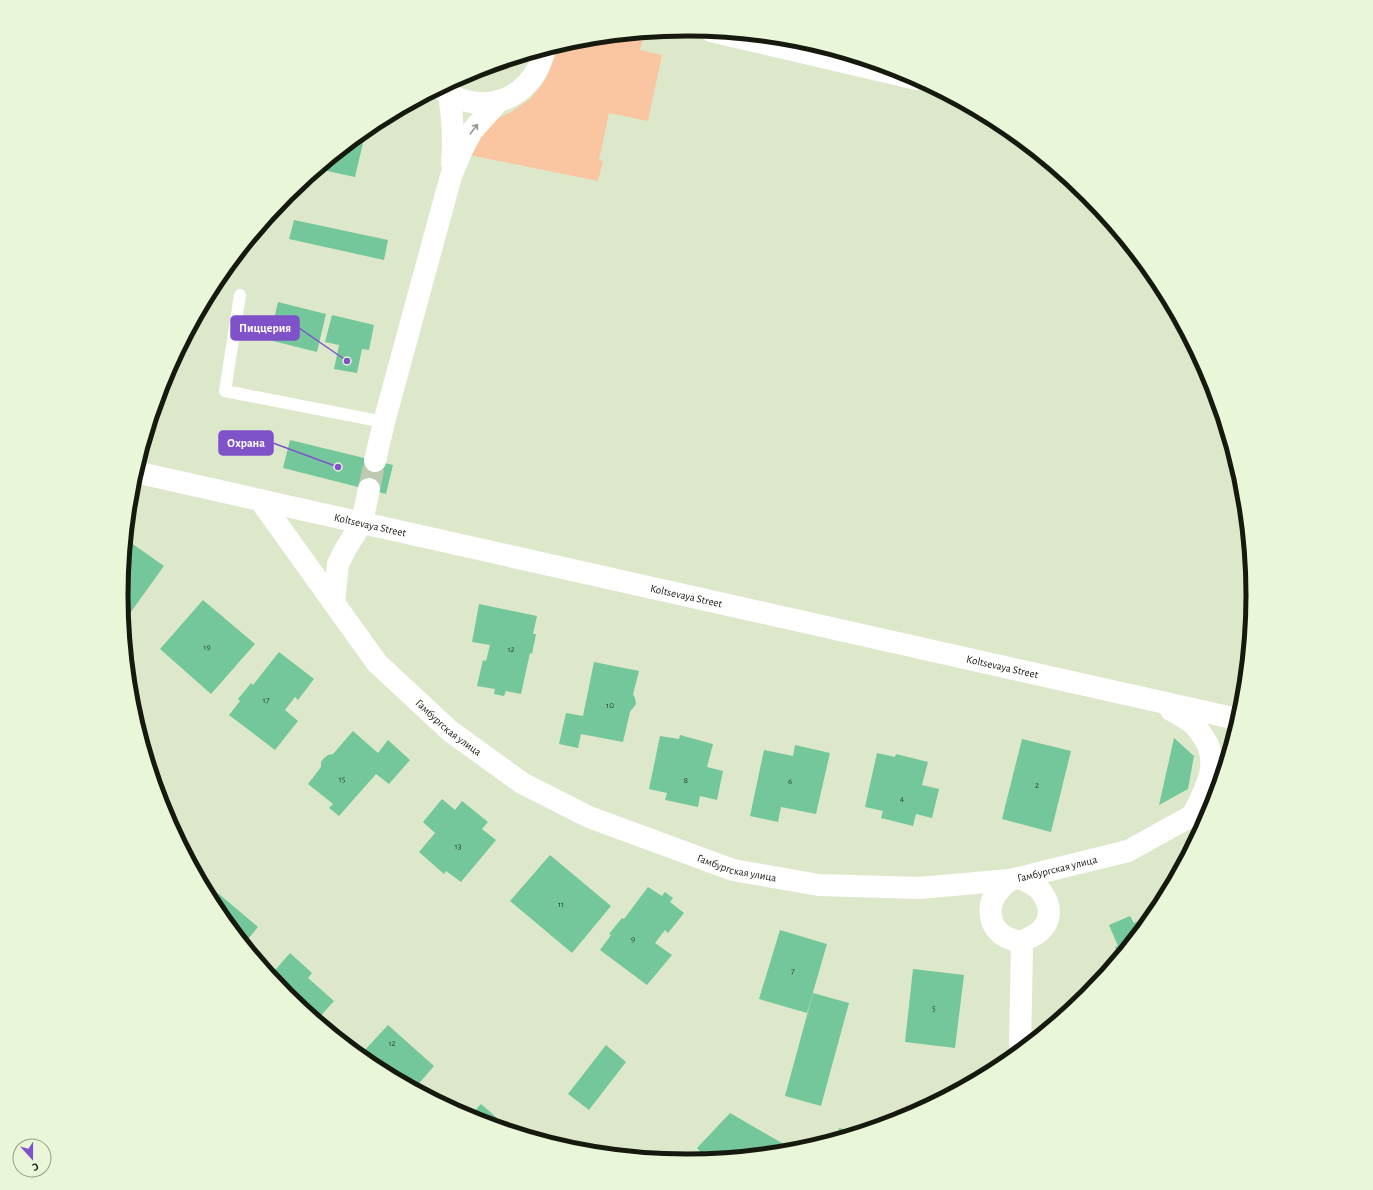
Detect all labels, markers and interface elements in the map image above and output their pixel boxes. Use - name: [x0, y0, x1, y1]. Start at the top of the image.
- one-way arrow: [470, 123, 479, 134]
- callout: Пиццерия: [231, 316, 299, 340]
- text: Пиццерия: [239, 322, 291, 334]
- callout: Охрана: [219, 431, 273, 455]
- text: Охрана: [227, 437, 265, 449]
- street label: Koltsevaya Street: [333, 512, 408, 539]
- street label: Koltsevaya Street: [649, 583, 724, 610]
- house number: 19: [203, 643, 211, 652]
- house number: 12: [507, 645, 515, 654]
- street label: Koltsevaya Street: [965, 654, 1040, 680]
- house number: 17: [263, 696, 270, 705]
- street label: Гамбургская улица: [413, 697, 483, 758]
- house number: 10: [606, 701, 614, 710]
- house number: 15: [339, 775, 346, 784]
- house number: 8: [684, 776, 688, 785]
- house number: 6: [788, 777, 792, 786]
- house number: 2: [1035, 781, 1039, 790]
- house number: 4: [900, 794, 905, 803]
- house number: 13: [455, 842, 462, 851]
- street label: Гамбургская улица: [696, 852, 777, 883]
- street label: Гамбургская улица: [1016, 854, 1098, 884]
- house number: 11: [558, 900, 564, 909]
- house number: 9: [631, 935, 635, 944]
- house number: 7: [791, 967, 795, 976]
- house number: 5: [932, 1004, 936, 1013]
- house number: 12: [388, 1039, 396, 1048]
- north arrow: [12, 1138, 52, 1178]
- text: С: [31, 1161, 40, 1173]

